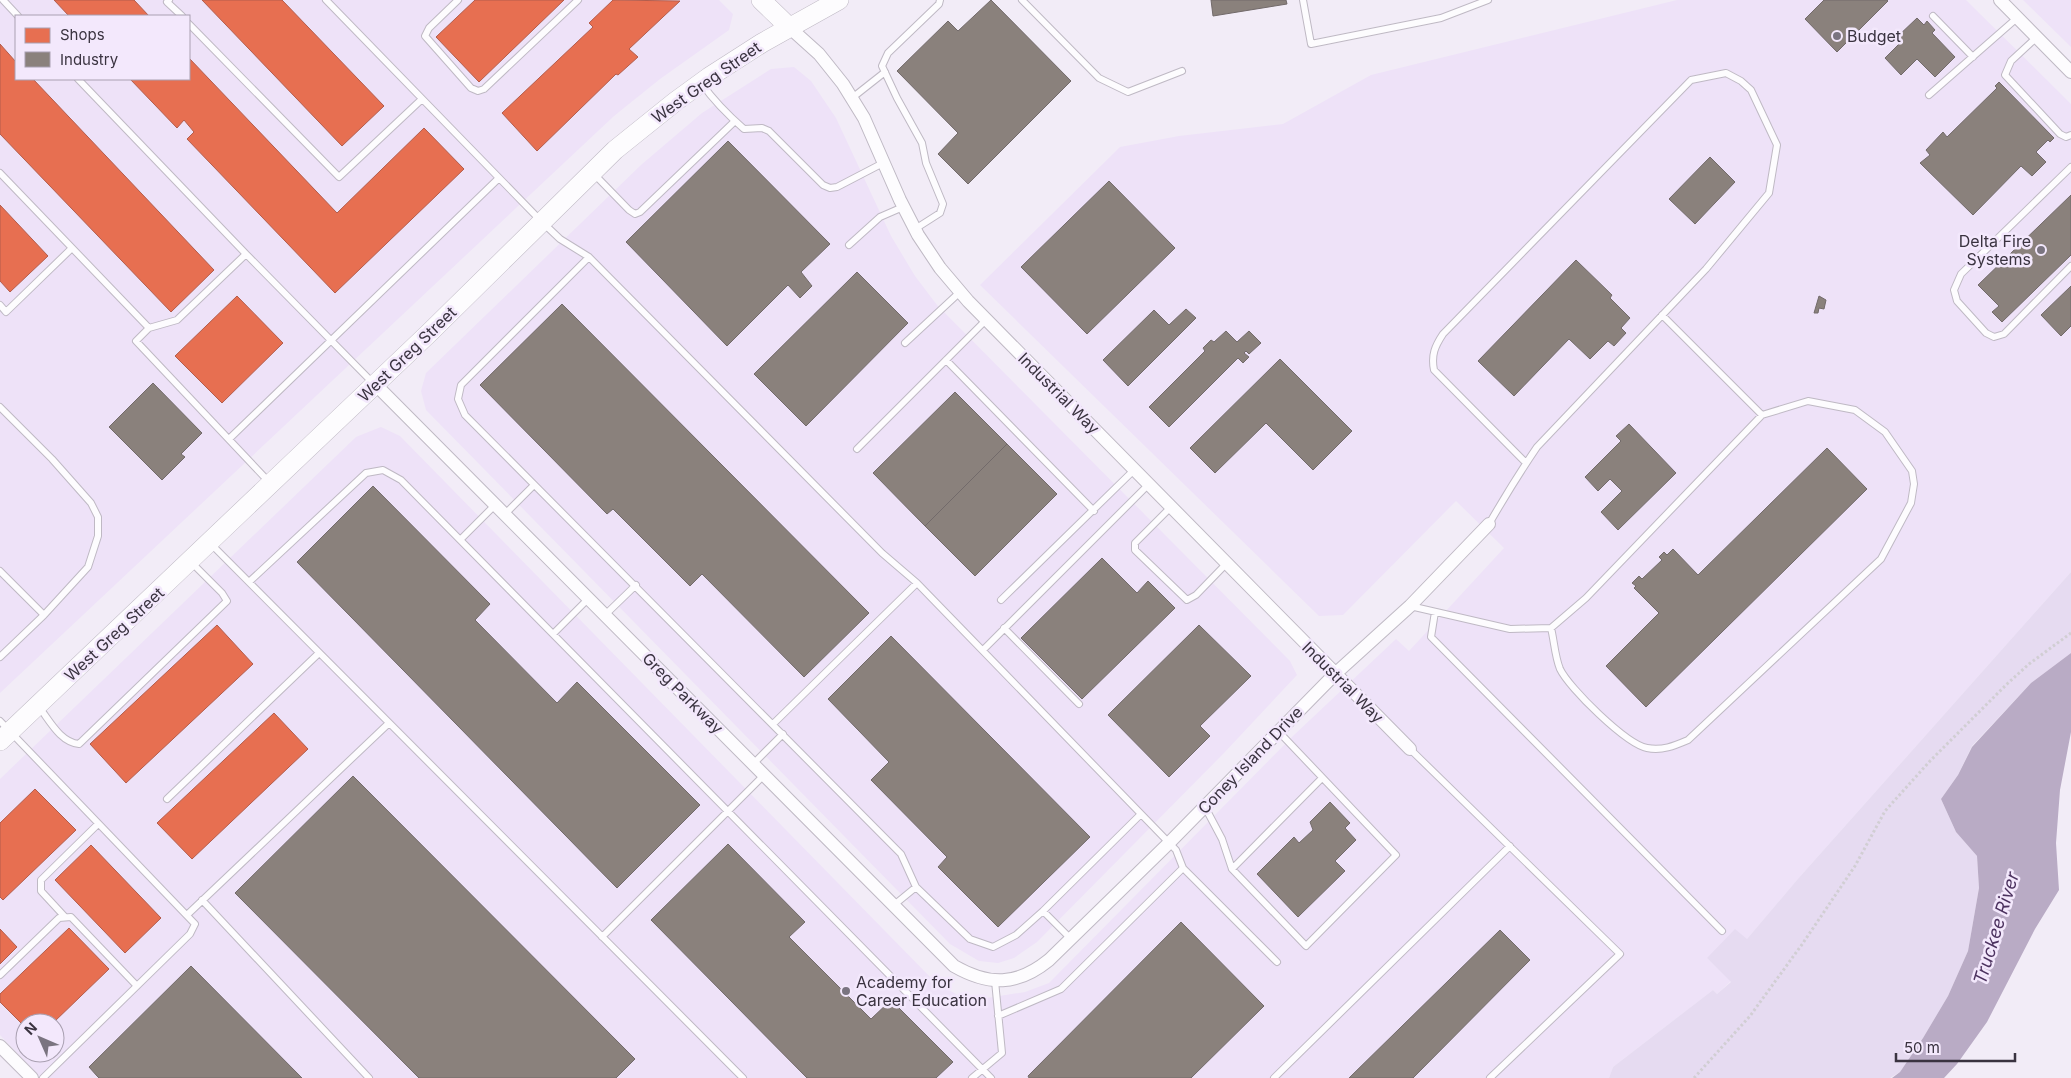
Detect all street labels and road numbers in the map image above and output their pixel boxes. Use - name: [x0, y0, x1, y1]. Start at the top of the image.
- street label: West Greg Street: [647, 37, 765, 127]
- street label: West Greg Street: [354, 302, 460, 406]
- street label: Industrial Way: [1014, 348, 1104, 438]
- street label: West Greg Street: [60, 583, 168, 685]
- street label: Industrial Way: [1298, 637, 1388, 727]
- street label: Greg Parkway: [638, 648, 728, 738]
- street label: Coney Island Drive: [1193, 702, 1307, 818]

